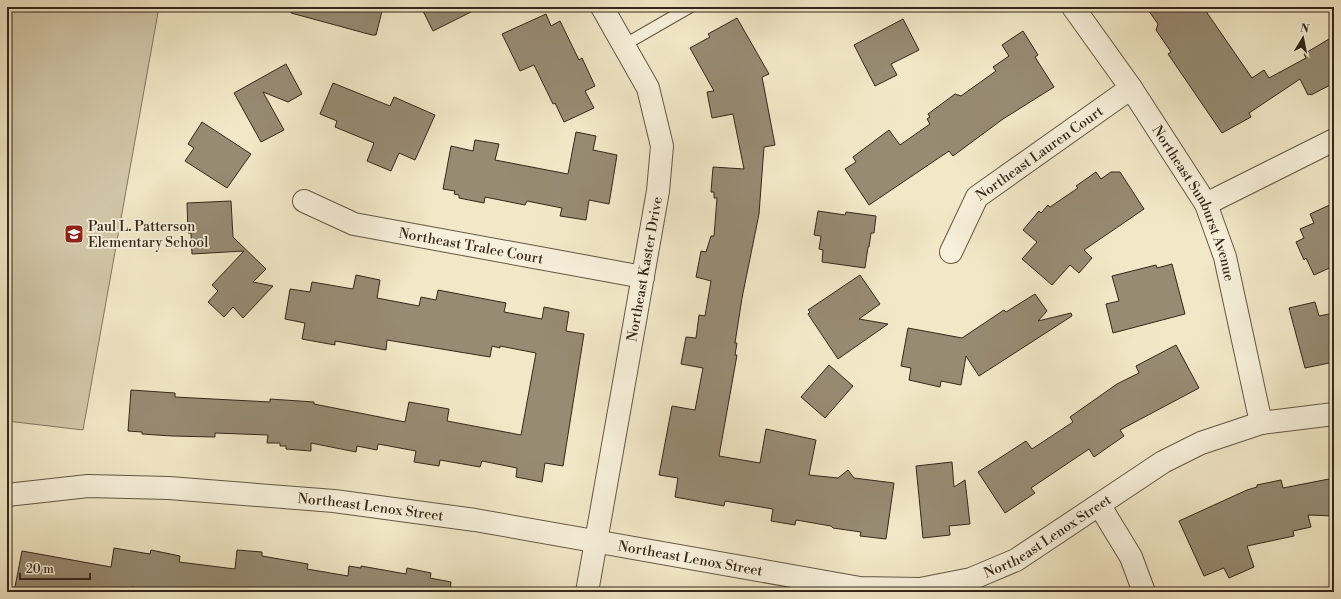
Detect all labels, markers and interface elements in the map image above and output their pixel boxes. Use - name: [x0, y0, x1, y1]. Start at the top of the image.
- north arrow: [1283, 18, 1323, 58]
- text: N: [1299, 21, 1310, 37]
- street label: Northeast Lauren Court: [973, 103, 1107, 205]
- street label: Northeast Sunburst Avenue: [1147, 122, 1238, 283]
- street label: Northeast Kaster Drive: [623, 195, 667, 343]
- place label: Paul L. Patterson Elementary School: [88, 218, 208, 252]
- school or university icon: Paul L. Patterson Elementary School: [63, 223, 85, 245]
- street label: Northeast Tralee Court: [397, 224, 545, 269]
- street label: Northeast Lenox Street: [297, 490, 444, 526]
- street label: Northeast Lenox Street: [981, 491, 1115, 583]
- street label: Northeast Lenox Street: [616, 537, 764, 581]
- scale bar: [20, 555, 90, 581]
- text: 20 m: [26, 562, 54, 577]

